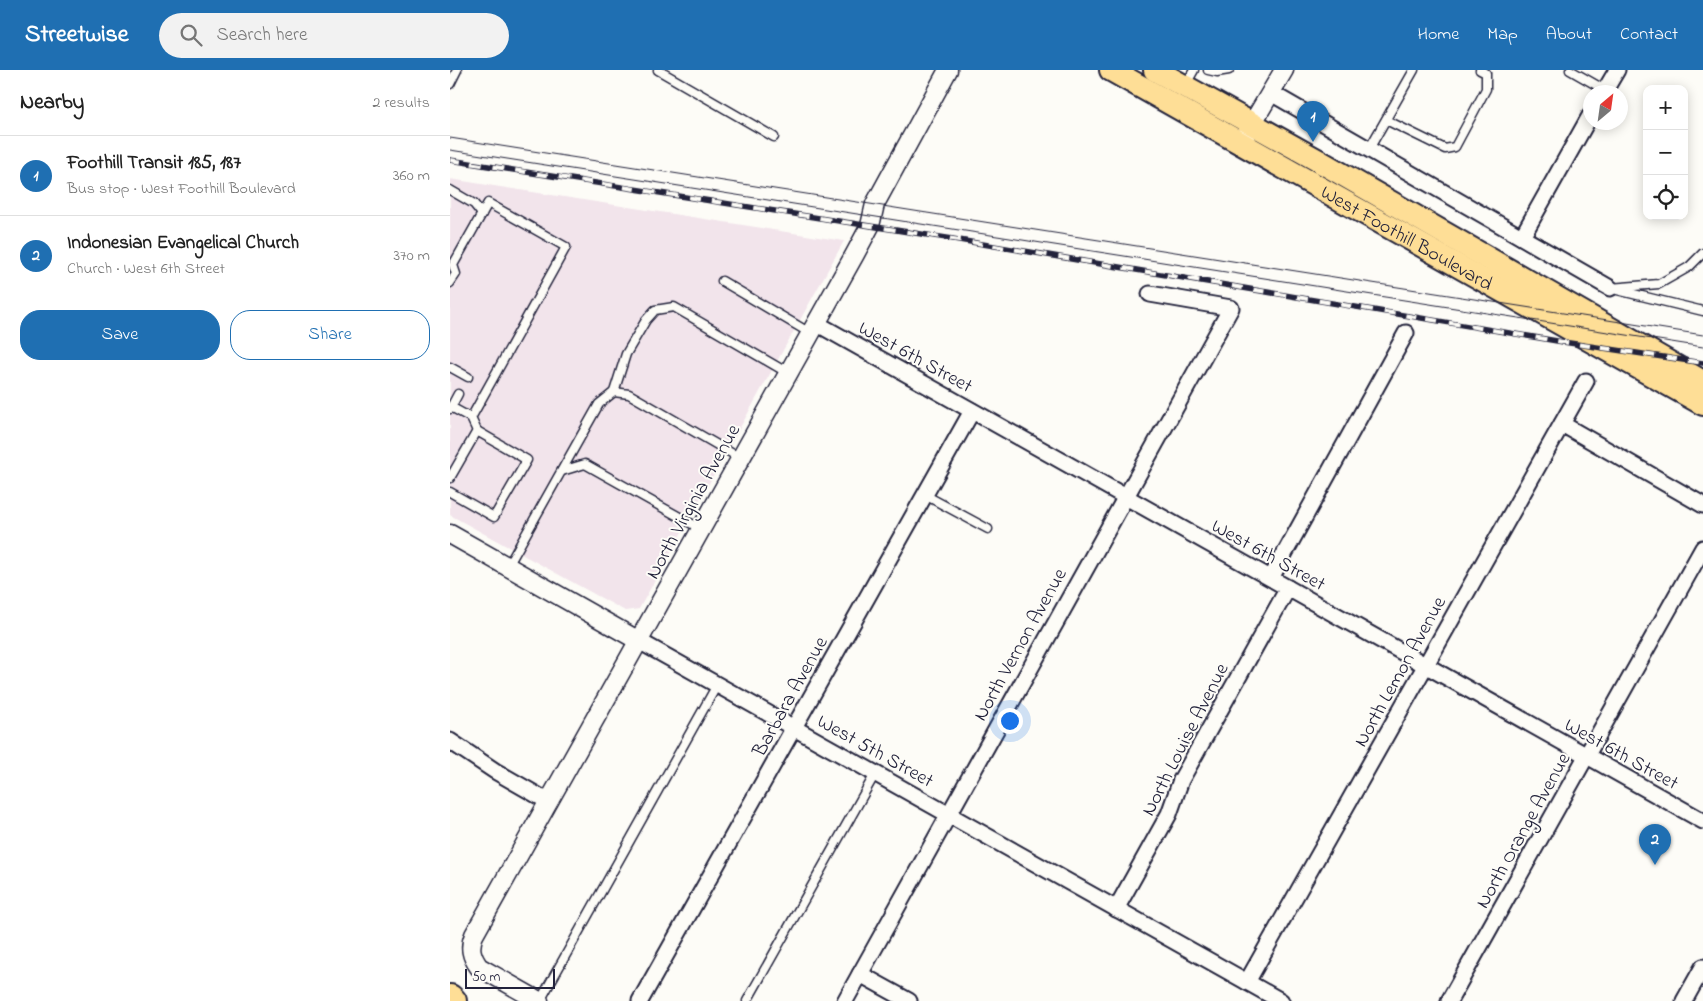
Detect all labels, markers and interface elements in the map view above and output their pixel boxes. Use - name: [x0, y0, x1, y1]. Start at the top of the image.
- search box: [159, 13, 509, 58]
- text: Streetwise: [25, 18, 129, 53]
- icon: search: [177, 21, 205, 49]
- text: Search here: [217, 22, 308, 49]
- text: Home: [1418, 22, 1459, 48]
- text: Map: [1487, 22, 1518, 48]
- text: About: [1546, 22, 1592, 48]
- text: Contact: [1620, 22, 1678, 48]
- north arrow: [1583, 85, 1628, 130]
- map controls: [1643, 85, 1688, 220]
- button: +: [1643, 85, 1688, 130]
- text: Nearby: [20, 88, 84, 118]
- text: 2 results: [372, 91, 430, 115]
- pin: 1: [1297, 101, 1329, 142]
- button: −: [1643, 130, 1688, 175]
- text: Foothill Transit 185, 187: [67, 150, 241, 177]
- text: 1: [33, 164, 39, 188]
- text: 360 m: [393, 164, 430, 188]
- button: locate: [1643, 175, 1688, 220]
- text: Bus stop · West Foothill Boulevard: [67, 177, 296, 201]
- street label: West Foothill Boulevard: [1314, 179, 1497, 299]
- text: Indonesian Evangelical Church: [67, 230, 299, 257]
- text: 2: [32, 244, 40, 268]
- text: 370 m: [393, 244, 430, 268]
- text: Church · West 6th Street: [67, 257, 225, 281]
- button: Save: [20, 310, 220, 360]
- button: Share: [230, 310, 430, 360]
- street label: West 6th Street: [852, 315, 978, 402]
- street label: North Virginia Avenue: [640, 419, 750, 585]
- street label: West 6th Street: [1205, 513, 1331, 600]
- street label: North Vernon Avenue: [967, 563, 1075, 727]
- street label: North Lemon Avenue: [1348, 592, 1455, 753]
- street label: Barbara Avenue: [746, 632, 836, 764]
- street label: North Louise Avenue: [1135, 659, 1237, 822]
- street label: West 5th Street: [811, 708, 939, 796]
- your location: [997, 708, 1023, 734]
- street label: West 6th Street: [1558, 712, 1684, 799]
- street label: North Orange Avenue: [1469, 748, 1580, 915]
- pin: 2: [1639, 824, 1671, 865]
- scale bar: [465, 966, 555, 989]
- text: 50 m: [472, 967, 500, 988]

